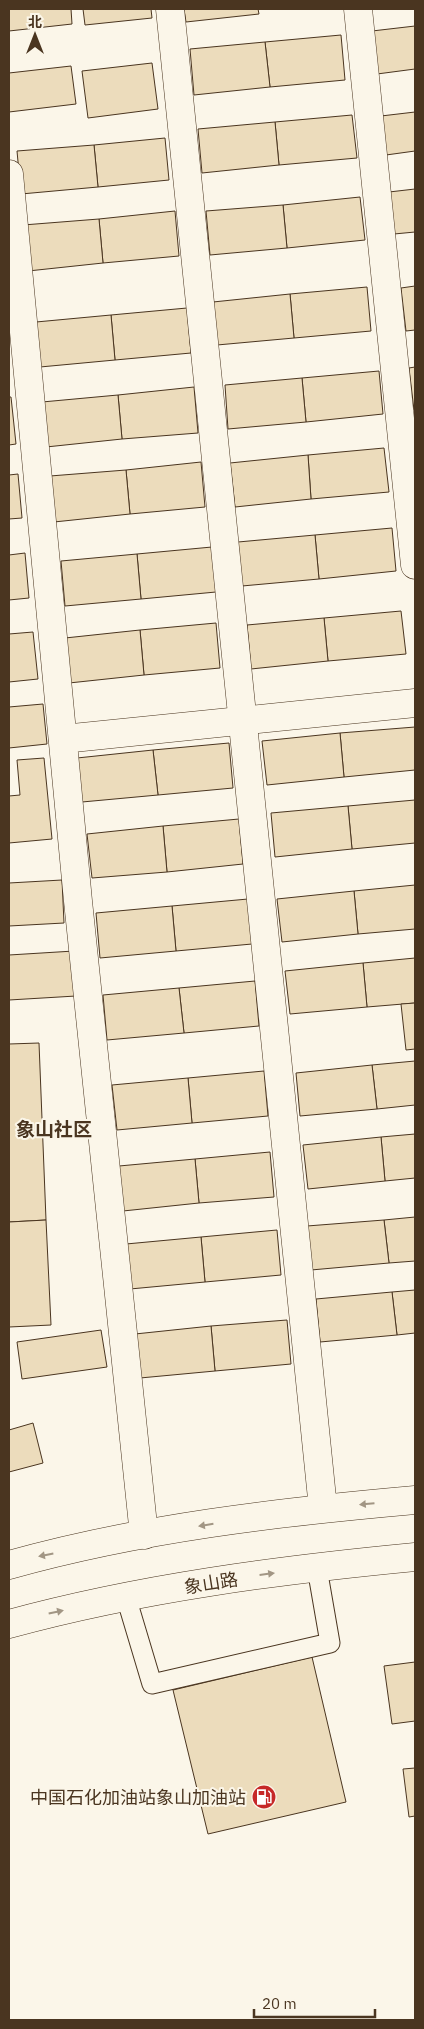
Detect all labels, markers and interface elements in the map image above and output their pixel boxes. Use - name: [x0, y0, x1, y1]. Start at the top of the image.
- north arrow: [10, 10, 60, 60]
- text: 北: [28, 13, 42, 31]
- district label: 象山社区: [16, 1117, 92, 1141]
- one-way arrow: [358, 1500, 374, 1508]
- one-way arrow: [197, 1521, 213, 1529]
- one-way arrow: [38, 1551, 54, 1559]
- street label: 象山路: [183, 1567, 239, 1599]
- one-way arrow: [260, 1570, 276, 1578]
- one-way arrow: [48, 1608, 63, 1616]
- fuel station icon: 中国石化加油站象山加油站: [251, 1784, 277, 1810]
- place label: 中国石化加油站象山加油站: [30, 1786, 246, 1809]
- scale bar: [254, 1986, 375, 2018]
- text: 20 m: [262, 1994, 297, 2013]

